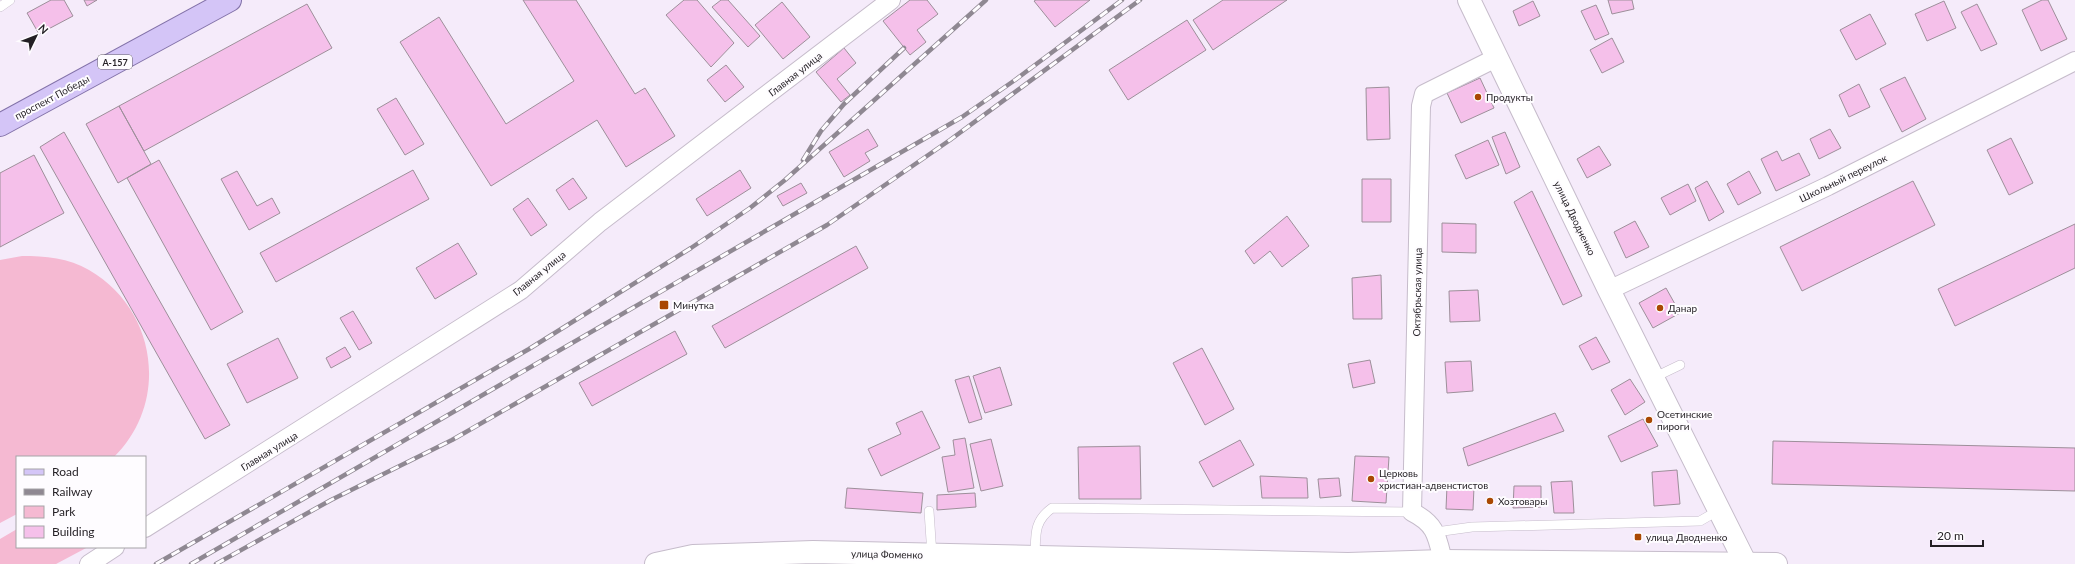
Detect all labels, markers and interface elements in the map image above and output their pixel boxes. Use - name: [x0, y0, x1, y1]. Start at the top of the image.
- north arrow: [16, 16, 56, 56]
- text: N: [36, 21, 51, 36]
- street label: Главная улица: [766, 49, 824, 99]
- road number: А-157: [98, 55, 132, 69]
- street label: проспект Победы: [13, 72, 91, 122]
- place label: Продукты: [1486, 91, 1533, 103]
- marker: Продукты: [1473, 92, 1483, 102]
- street label: Школьный переулок: [1797, 151, 1890, 204]
- street label: улица Дводненко: [1552, 179, 1598, 258]
- street label: Октябрьская улица: [1410, 247, 1424, 337]
- street label: Главная улица: [510, 248, 568, 298]
- marker: Минутка: [658, 299, 670, 311]
- place label: Минутка: [673, 299, 714, 311]
- place label: Данар: [1668, 302, 1697, 314]
- marker: Данар: [1655, 303, 1665, 313]
- place label: Осетинские пироги: [1657, 408, 1712, 432]
- marker: Осетинские пироги: [1644, 415, 1654, 425]
- street label: Главная улица: [238, 429, 300, 473]
- legend: [16, 456, 146, 548]
- text: Road: [52, 464, 79, 479]
- place label: Церковь христиан-адвенстистов: [1379, 467, 1488, 491]
- marker: Церковь христиан-адвенстистов: [1366, 474, 1376, 484]
- text: Railway: [52, 484, 93, 499]
- place label: Хозтовары: [1498, 495, 1547, 507]
- marker: Хозтовары: [1485, 496, 1495, 506]
- text: Park: [52, 504, 76, 519]
- scale bar: [1931, 522, 1983, 548]
- text: Building: [52, 524, 95, 539]
- text: 20 m: [1937, 528, 1964, 543]
- place label: улица Дводненко: [1646, 531, 1728, 543]
- marker: улица Дводненко: [1633, 532, 1643, 542]
- street label: улица Фоменко: [851, 547, 923, 561]

